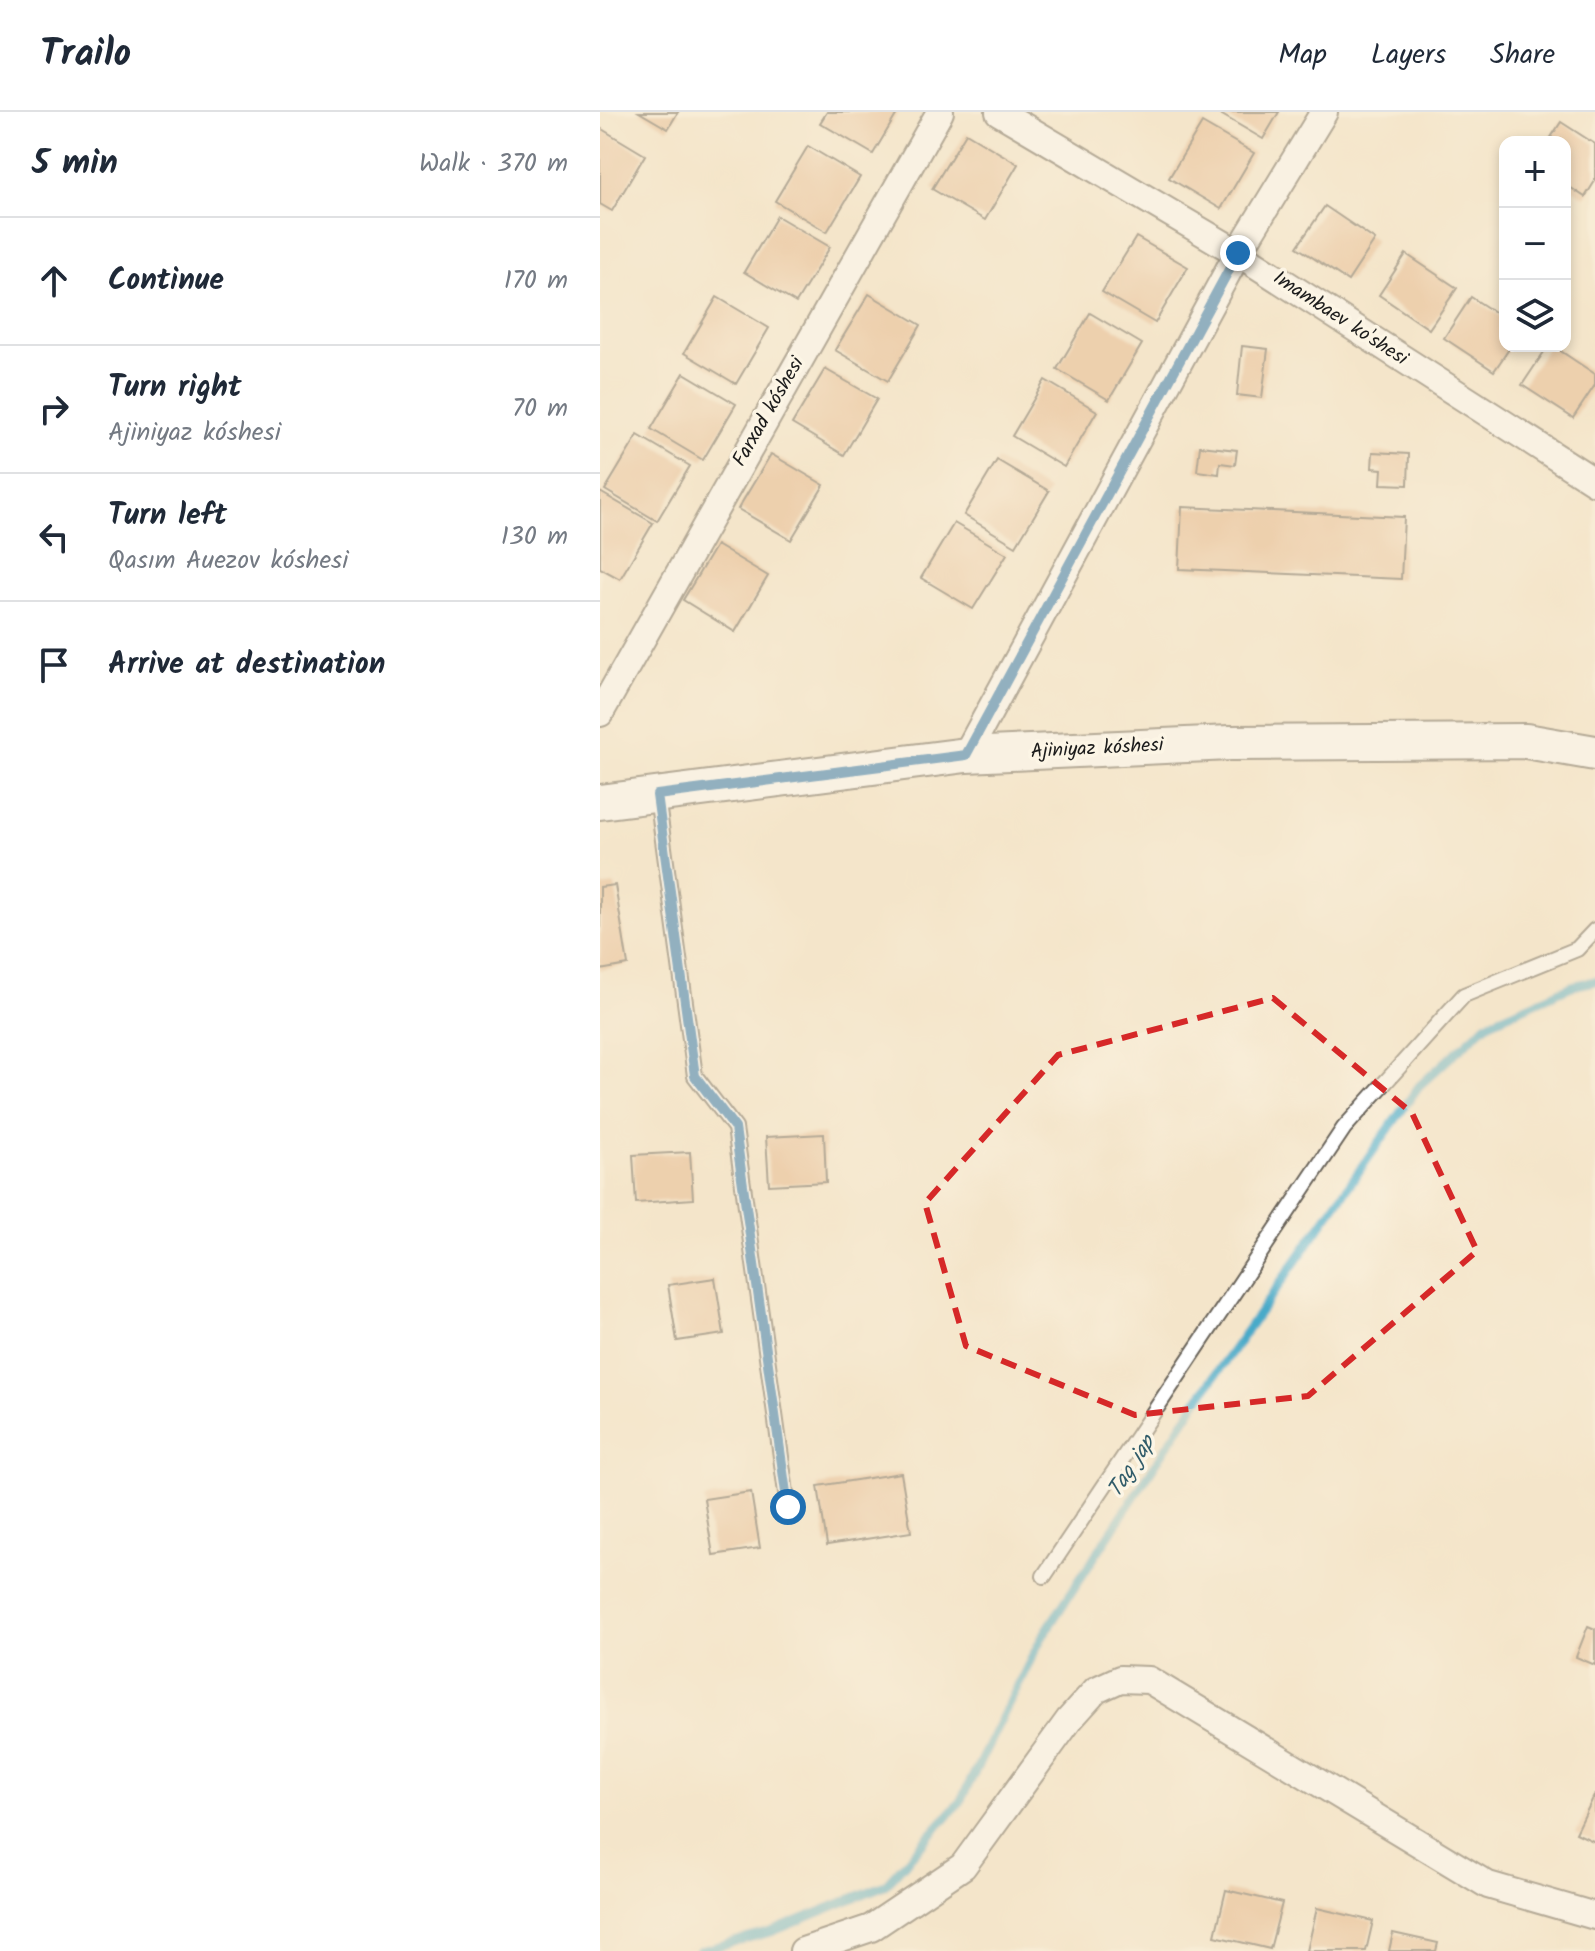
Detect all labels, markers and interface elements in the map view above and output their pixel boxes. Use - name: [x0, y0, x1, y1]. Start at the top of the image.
- text: Trailo: [40, 25, 131, 85]
- text: Map: [1278, 33, 1327, 78]
- text: Layers: [1371, 33, 1446, 78]
- text: Share: [1490, 33, 1555, 78]
- map controls: [1499, 136, 1571, 352]
- button: +: [1499, 136, 1571, 208]
- text: 5 min: [32, 137, 118, 191]
- text: Walk · 370 m: [419, 143, 568, 185]
- button: −: [1499, 208, 1571, 280]
- route end: [1220, 235, 1256, 271]
- text: Continue: [108, 257, 224, 305]
- icon: ahead: [32, 259, 76, 303]
- text: 170 m: [504, 260, 568, 302]
- street label: Imambaev ko'shesi: [1266, 263, 1415, 375]
- button: layers: [1499, 280, 1571, 352]
- street label: Farxad kóshesi: [725, 350, 814, 473]
- text: Turn right: [108, 364, 241, 412]
- icon: right: [32, 387, 76, 431]
- text: 70 m: [512, 388, 568, 430]
- text: Ajiniyaz kóshesi: [108, 412, 281, 454]
- text: Turn left: [108, 492, 227, 540]
- icon: left: [32, 515, 76, 559]
- text: 130 m: [501, 516, 568, 558]
- text: Qasım Auezov kóshesi: [108, 540, 348, 582]
- text: Arrive at destination: [108, 641, 385, 689]
- icon: arrive: [32, 643, 76, 687]
- street label: Ajiniyaz kóshesi: [1030, 729, 1165, 768]
- water label: Tag jap: [1099, 1427, 1166, 1505]
- route start: [770, 1489, 806, 1525]

